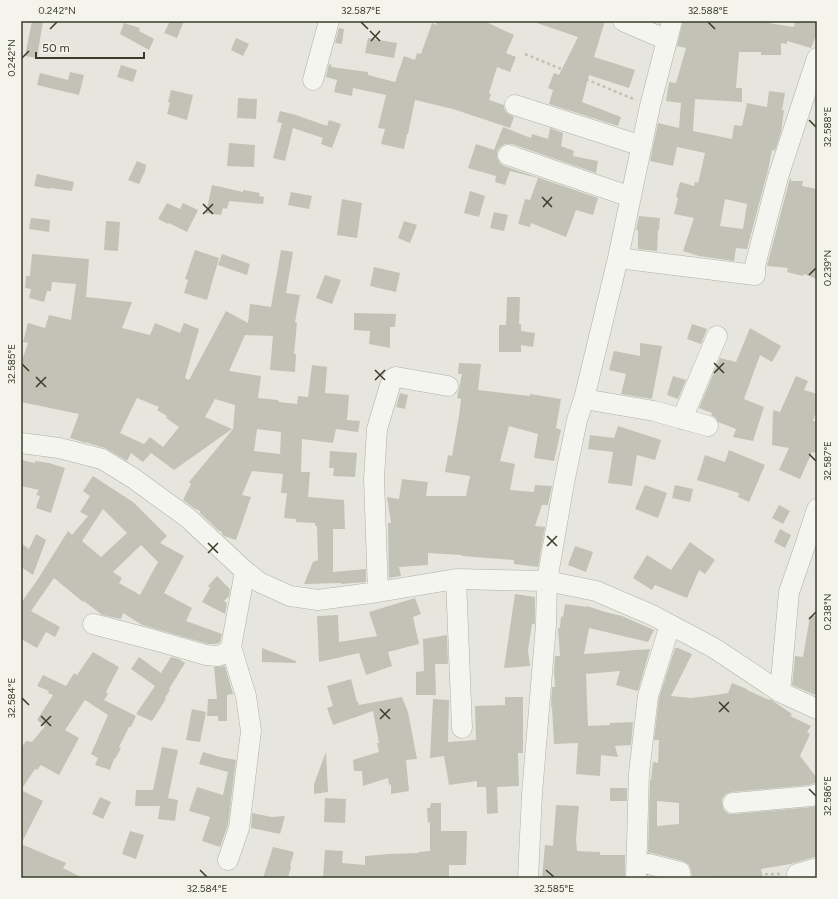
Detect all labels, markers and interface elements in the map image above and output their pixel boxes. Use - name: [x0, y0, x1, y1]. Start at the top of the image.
- text: 0.242°N: [38, 4, 76, 17]
- text: 32.587°E: [341, 4, 381, 17]
- text: 32.588°E: [688, 4, 728, 17]
- scale bar: [36, 34, 144, 60]
- text: 0.242°N: [5, 39, 18, 77]
- text: 50 m: [42, 41, 70, 55]
- text: 32.588°E: [821, 107, 834, 147]
- text: 0.239°N: [821, 250, 834, 286]
- text: 32.585°E: [5, 344, 18, 384]
- text: 32.587°E: [821, 441, 834, 481]
- text: 0.238°N: [821, 593, 834, 631]
- text: 32.584°E: [5, 678, 18, 718]
- text: 32.586°E: [821, 776, 834, 816]
- text: 32.584°E: [187, 882, 227, 895]
- text: 32.585°E: [534, 882, 574, 895]

